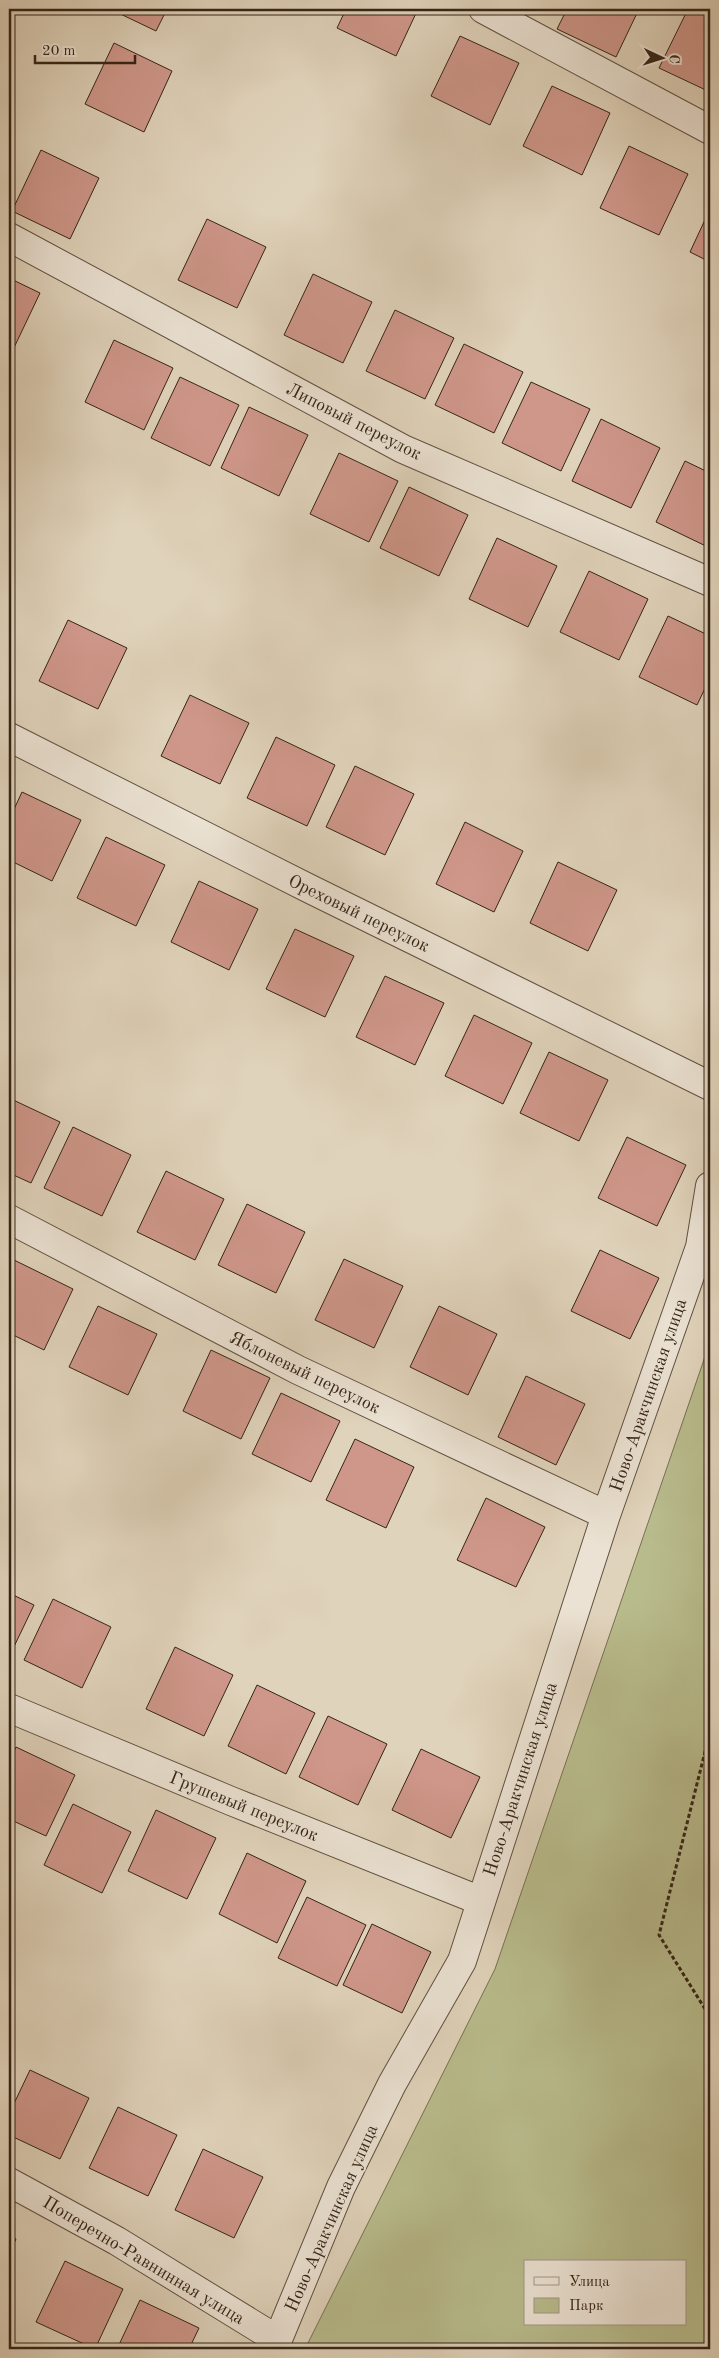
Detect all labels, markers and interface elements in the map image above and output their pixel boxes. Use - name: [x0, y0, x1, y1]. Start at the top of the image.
- scale bar: [35, 32, 135, 64]
- north arrow: [636, 32, 686, 82]
- text: 20 m: [42, 44, 76, 59]
- text: С: [667, 54, 681, 64]
- street label: Липовый переулок: [283, 380, 424, 464]
- street label: Ореховый переулок: [285, 872, 432, 956]
- street label: Ново-Аракчинская улица: [607, 1296, 691, 1494]
- street label: Яблоневый переулок: [226, 1329, 383, 1417]
- street label: Ново-Аракчинская улица: [481, 1680, 561, 1879]
- street label: Грушевый переулок: [167, 1769, 321, 1845]
- street label: Ново-Аракчинская улица: [282, 2122, 381, 2315]
- street label: Поперечно-Равнинная улица: [40, 2193, 248, 2328]
- legend: [524, 2260, 686, 2326]
- text: Улица: [569, 2275, 610, 2290]
- text: Парк: [569, 2299, 604, 2314]

